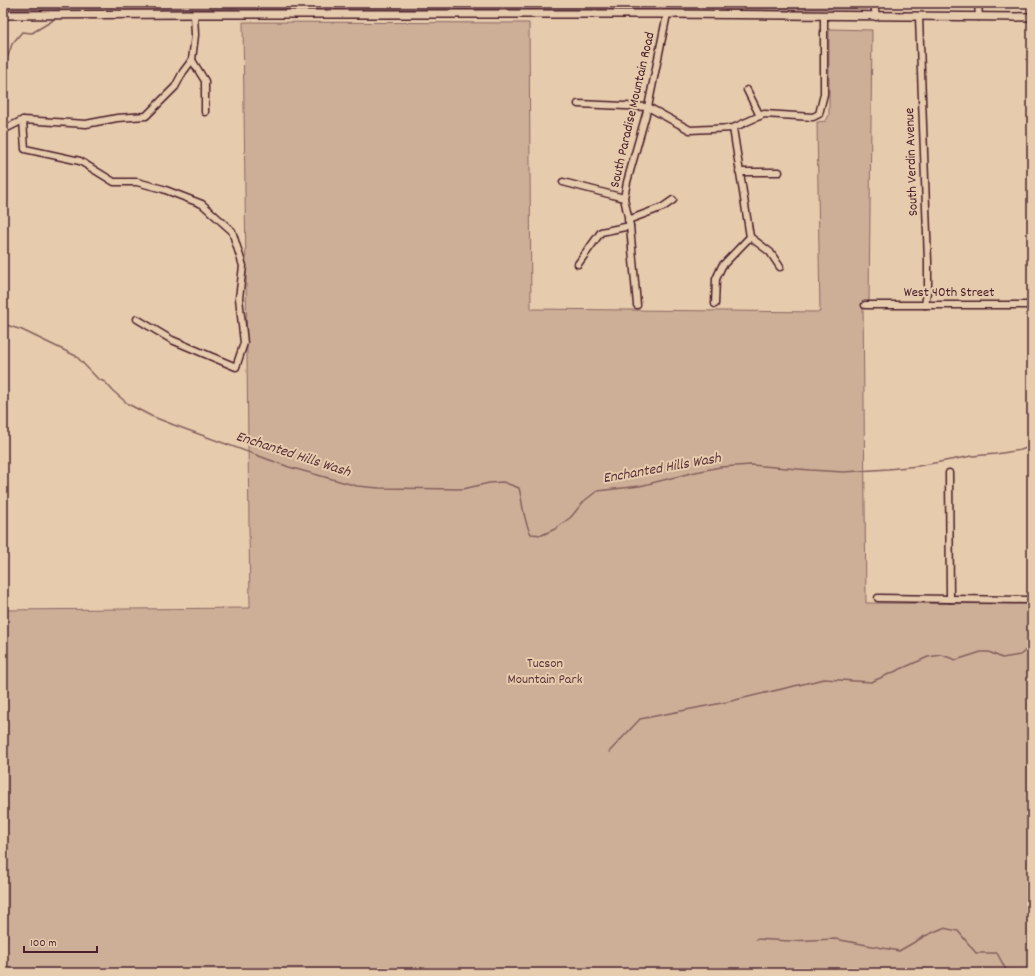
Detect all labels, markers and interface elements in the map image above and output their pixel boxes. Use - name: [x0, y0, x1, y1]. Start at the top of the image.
- street label: South Paradise Mountain Road: [605, 30, 661, 190]
- street label: South Verdin Avenue: [900, 107, 924, 217]
- street label: West 40th Street: [904, 283, 994, 303]
- water label: Enchanted Hills Wash: [233, 426, 354, 484]
- water label: Enchanted Hills Wash: [601, 448, 724, 490]
- park label: Tucson Mountain Park: [508, 654, 583, 690]
- scale bar: [24, 928, 97, 954]
- text: 100 m: [30, 935, 57, 952]

